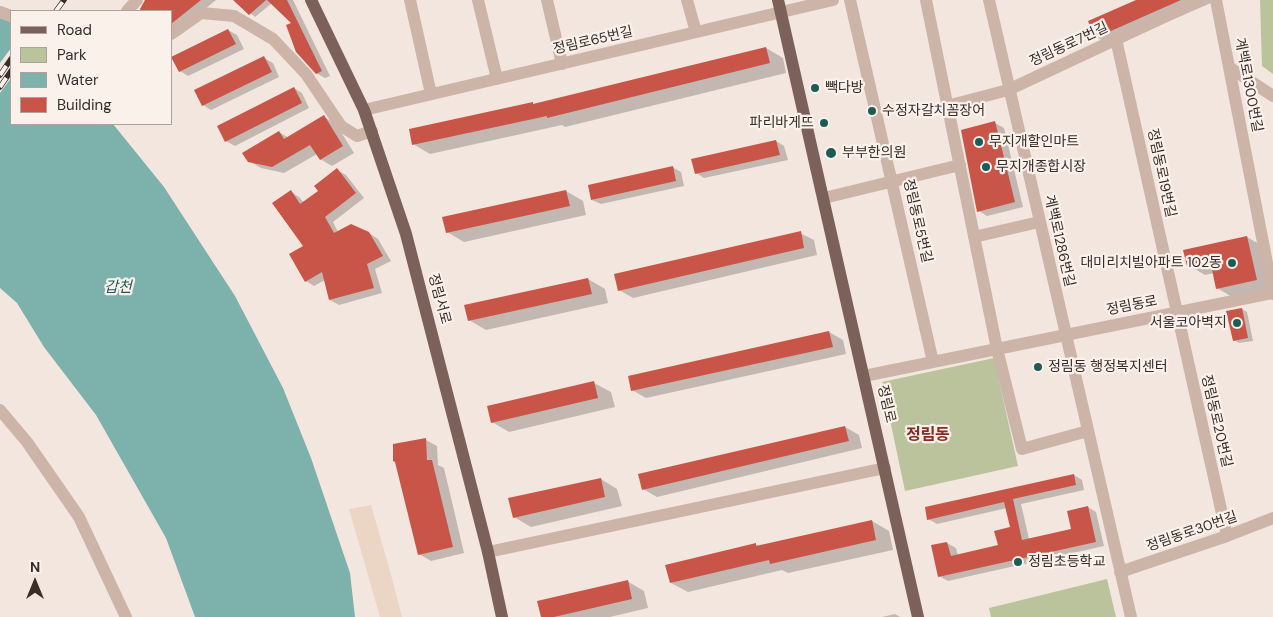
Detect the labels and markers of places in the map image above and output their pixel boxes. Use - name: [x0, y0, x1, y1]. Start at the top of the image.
- place label: 빽다방: [825, 80, 864, 96]
- marker: 빽다방: [809, 82, 821, 94]
- place label: 수정자갈치꼼장어: [882, 103, 985, 119]
- marker: 수정자갈치꼼장어: [866, 105, 878, 117]
- place label: 파리바게뜨: [750, 115, 814, 131]
- marker: 파리바게뜨: [818, 117, 830, 129]
- place label: 무지개할인마트: [989, 134, 1079, 150]
- marker: 무지개할인마트: [973, 136, 985, 148]
- place label: 부부한의원: [842, 145, 906, 161]
- marker: 부부한의원: [824, 146, 838, 160]
- place label: 무지개종합시장: [996, 159, 1086, 175]
- marker: 무지개종합시장: [980, 161, 992, 173]
- place label: 대미리치빌아파트 102동: [1080, 255, 1222, 271]
- marker: 대미리치빌아파트 102동: [1226, 257, 1238, 269]
- place label: 서울코아벽지: [1150, 315, 1227, 331]
- marker: 서울코아벽지: [1231, 317, 1243, 329]
- place label: 정림동 행정복지센터: [1048, 359, 1168, 375]
- marker: 정림동 행정복지센터: [1032, 361, 1044, 373]
- place label: 정림초등학교: [1028, 554, 1105, 570]
- marker: 정림초등학교: [1012, 556, 1024, 568]

